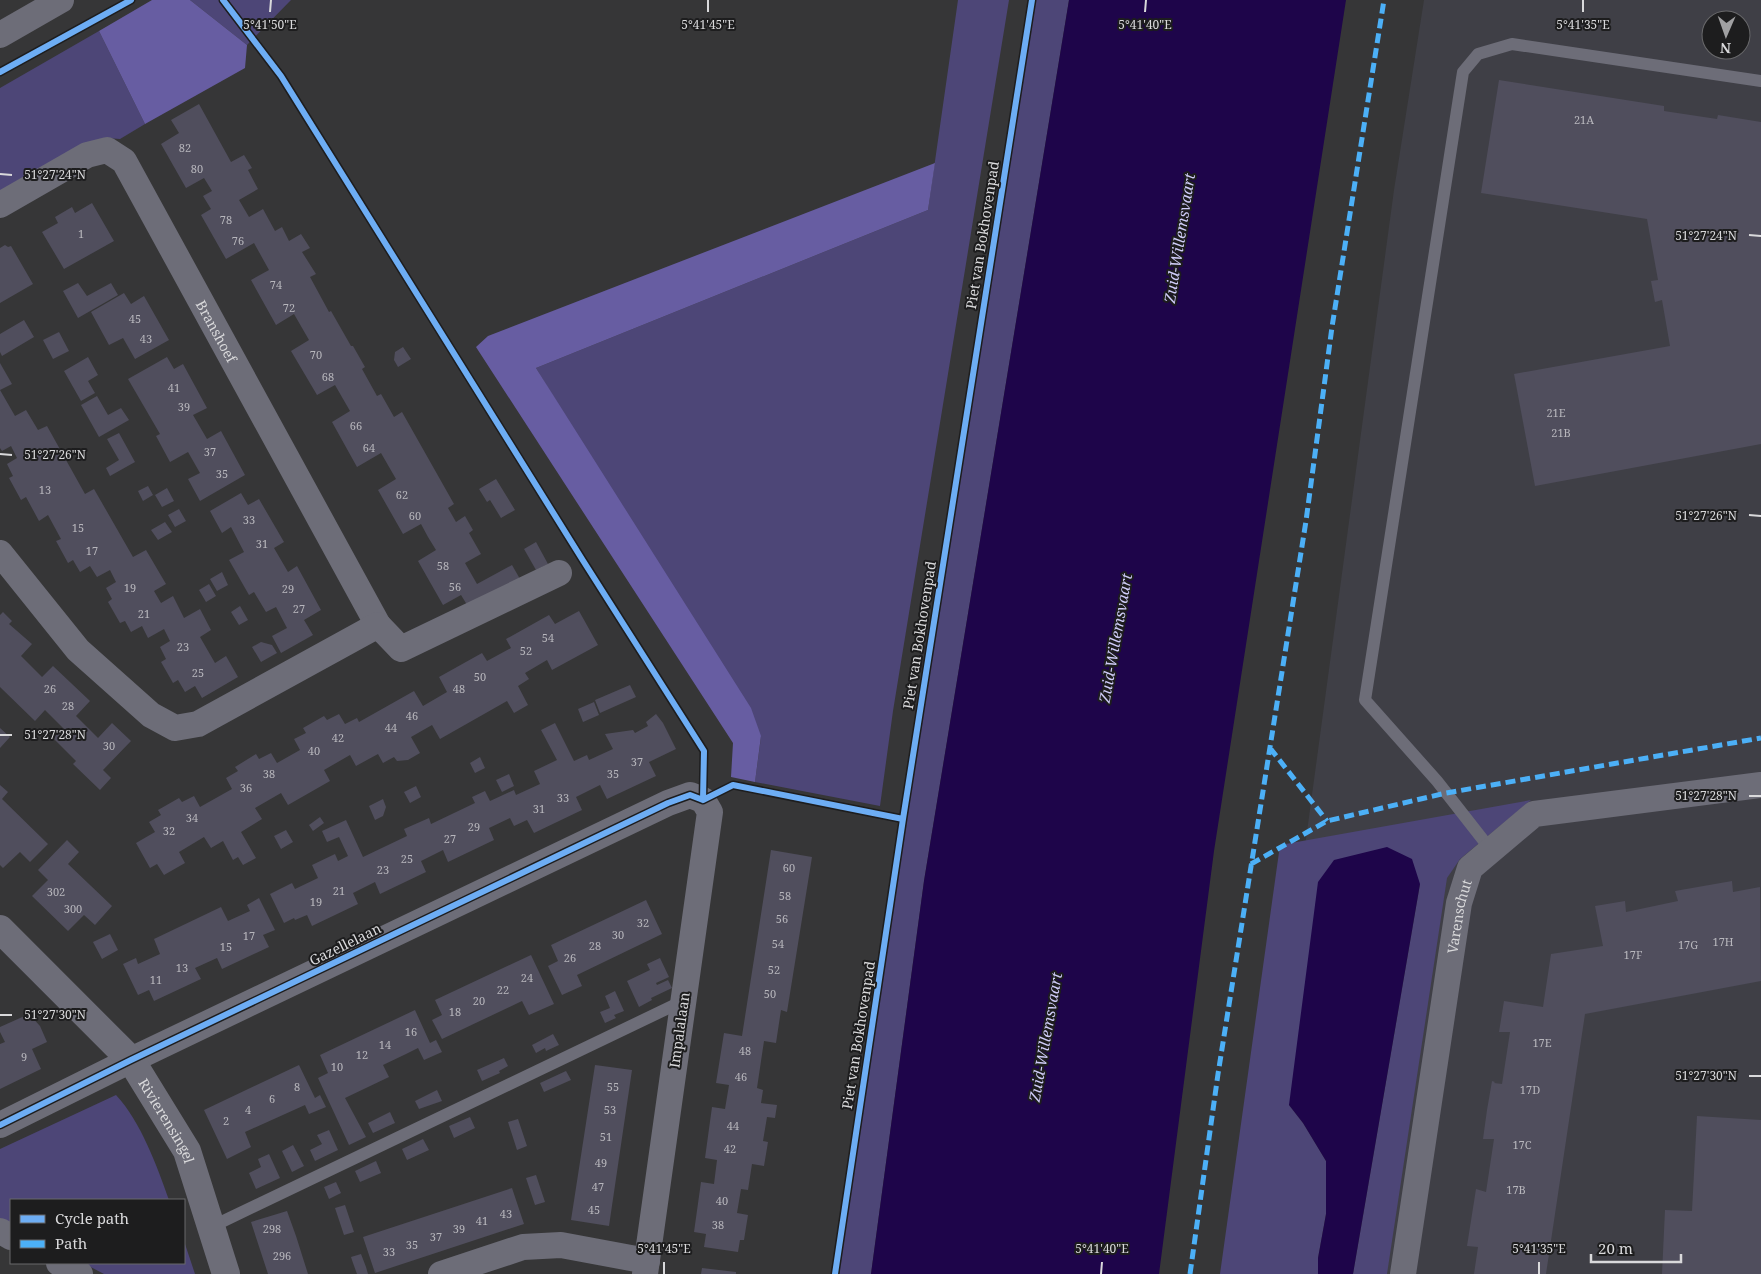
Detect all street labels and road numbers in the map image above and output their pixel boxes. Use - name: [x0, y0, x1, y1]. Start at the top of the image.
- street label: Piet van Bokhovenpad: [961, 159, 1003, 310]
- street label: Branshoef: [192, 296, 243, 367]
- street label: Piet van Bokhovenpad: [898, 559, 940, 710]
- street label: Varenschut: [1442, 877, 1475, 955]
- street label: Gazellelaan: [306, 918, 384, 970]
- street label: Piet van Bokhovenpad: [837, 959, 879, 1110]
- street label: Impalalaan: [664, 991, 694, 1069]
- street label: Rivierensingel: [135, 1074, 200, 1166]

